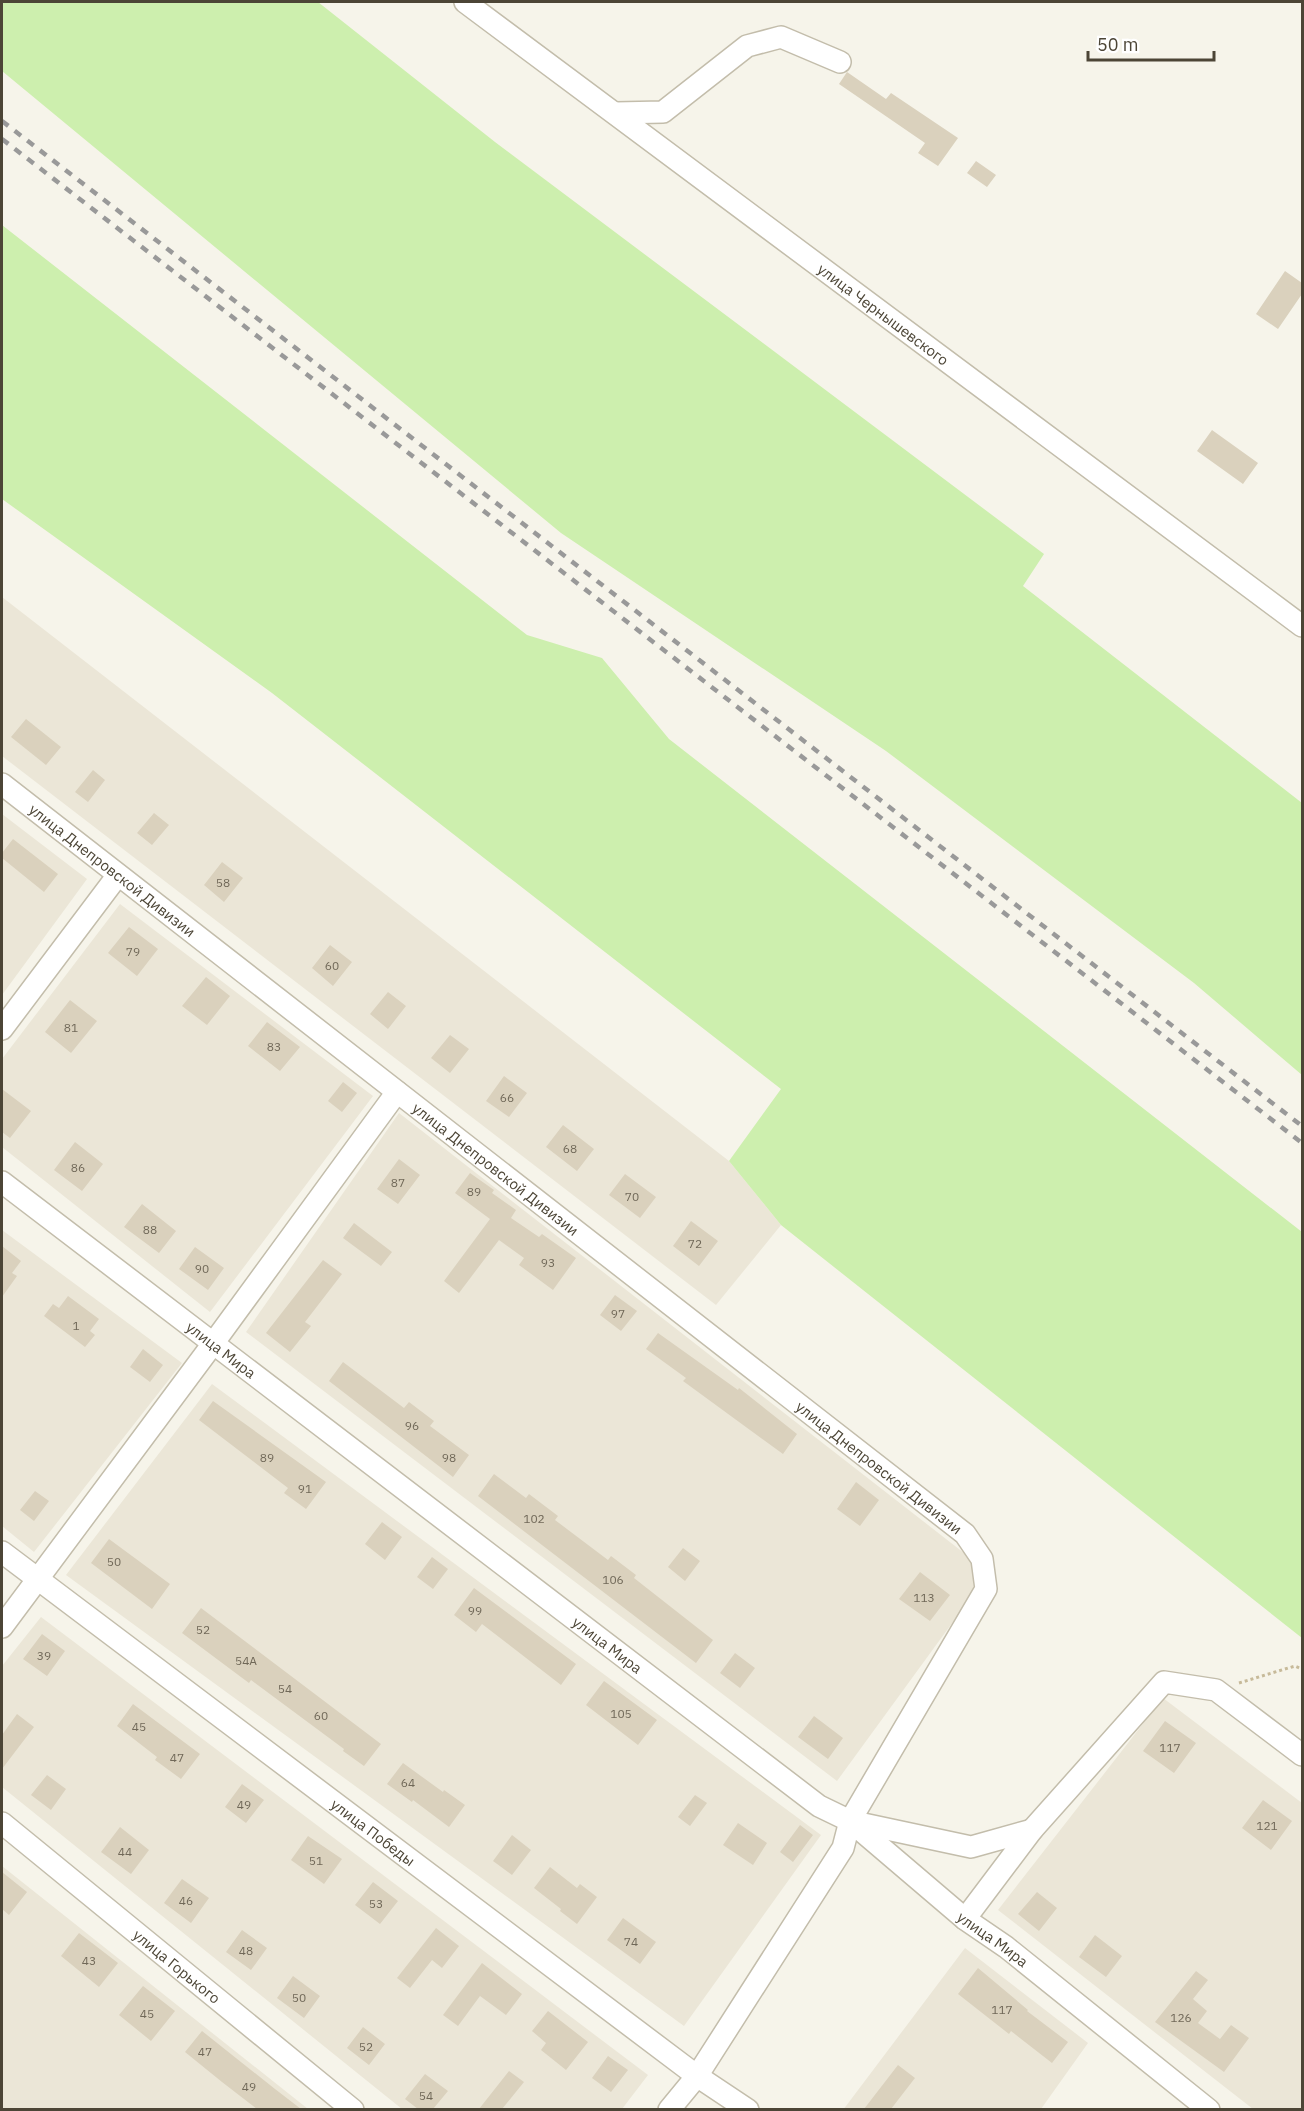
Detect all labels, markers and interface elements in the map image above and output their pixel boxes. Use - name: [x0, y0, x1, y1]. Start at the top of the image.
- scale bar: [1088, 24, 1214, 62]
- text: 50 m: [1097, 33, 1139, 56]
- street label: улица Чернышевского: [814, 259, 953, 369]
- street label: улица Днепровской Дивизии: [25, 799, 199, 941]
- house number: 58: [216, 875, 230, 890]
- house number: 79: [126, 944, 140, 959]
- house number: 60: [325, 958, 339, 973]
- house number: 81: [64, 1020, 78, 1035]
- house number: 83: [267, 1039, 281, 1054]
- house number: 66: [500, 1090, 514, 1105]
- street label: улица Днепровской Дивизии: [409, 1098, 583, 1239]
- house number: 68: [563, 1141, 577, 1156]
- house number: 86: [71, 1160, 85, 1175]
- house number: 87: [391, 1175, 405, 1190]
- house number: 89: [467, 1184, 481, 1199]
- house number: 70: [625, 1189, 639, 1204]
- house number: 88: [143, 1222, 157, 1237]
- house number: 72: [688, 1236, 702, 1251]
- house number: 93: [541, 1255, 555, 1270]
- house number: 90: [195, 1261, 209, 1276]
- house number: 97: [611, 1306, 625, 1321]
- street label: улица Мира: [183, 1317, 260, 1382]
- house number: 1: [72, 1318, 80, 1333]
- street label: улица Днепровской Дивизии: [792, 1397, 966, 1538]
- house number: 96: [405, 1418, 419, 1433]
- house number: 89: [260, 1450, 274, 1465]
- house number: 98: [442, 1450, 456, 1465]
- house number: 91: [298, 1481, 312, 1496]
- house number: 102: [523, 1511, 545, 1526]
- house number: 50: [107, 1554, 121, 1569]
- house number: 106: [602, 1572, 624, 1587]
- house number: 113: [913, 1590, 935, 1605]
- house number: 99: [468, 1603, 482, 1618]
- street label: улица Мира: [569, 1612, 646, 1677]
- house number: 52: [196, 1622, 210, 1637]
- house number: 39: [37, 1648, 51, 1663]
- house number: 54А: [235, 1653, 257, 1668]
- house number: 54: [278, 1681, 292, 1696]
- house number: 105: [610, 1706, 632, 1721]
- house number: 60: [314, 1708, 328, 1723]
- house number: 45: [132, 1719, 146, 1734]
- house number: 117: [1159, 1740, 1181, 1755]
- house number: 47: [170, 1750, 184, 1765]
- house number: 64: [401, 1775, 415, 1790]
- street label: улица Победы: [327, 1794, 419, 1870]
- house number: 49: [237, 1797, 251, 1812]
- house number: 121: [1256, 1818, 1278, 1833]
- house number: 44: [118, 1844, 132, 1859]
- house number: 51: [309, 1853, 323, 1868]
- house number: 46: [179, 1893, 193, 1908]
- house number: 53: [369, 1896, 383, 1911]
- street label: улица Мира: [954, 1907, 1032, 1971]
- street label: улица Горького: [129, 1925, 224, 2007]
- house number: 74: [624, 1934, 638, 1949]
- house number: 48: [239, 1943, 253, 1958]
- house number: 43: [82, 1953, 96, 1968]
- house number: 50: [292, 1990, 306, 2005]
- house number: 117: [991, 2002, 1013, 2017]
- house number: 45: [140, 2006, 154, 2021]
- house number: 126: [1170, 2010, 1192, 2025]
- house number: 52: [359, 2039, 373, 2054]
- house number: 47: [198, 2044, 212, 2059]
- house number: 49: [242, 2079, 256, 2094]
- house number: 54: [419, 2088, 433, 2103]

